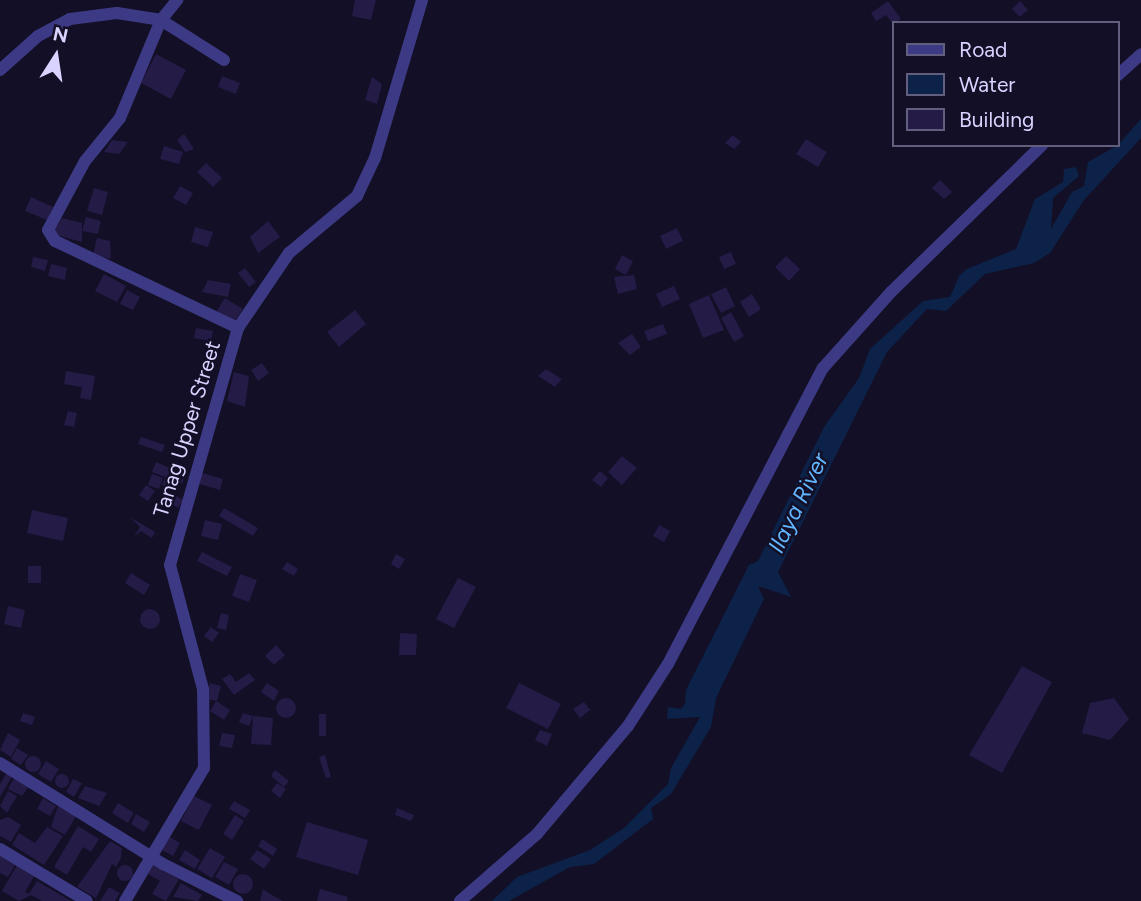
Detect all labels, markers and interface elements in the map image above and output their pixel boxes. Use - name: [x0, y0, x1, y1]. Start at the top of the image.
- north arrow: [21, 21, 91, 91]
- legend: [892, 21, 1120, 147]
- text: N: [51, 22, 70, 48]
- text: Road: [959, 37, 1007, 62]
- text: Water: [959, 72, 1015, 97]
- text: Building: [959, 107, 1034, 132]
- street label: Tanag Upper Street: [148, 338, 226, 520]
- water label: Ilaya River: [762, 449, 834, 557]

